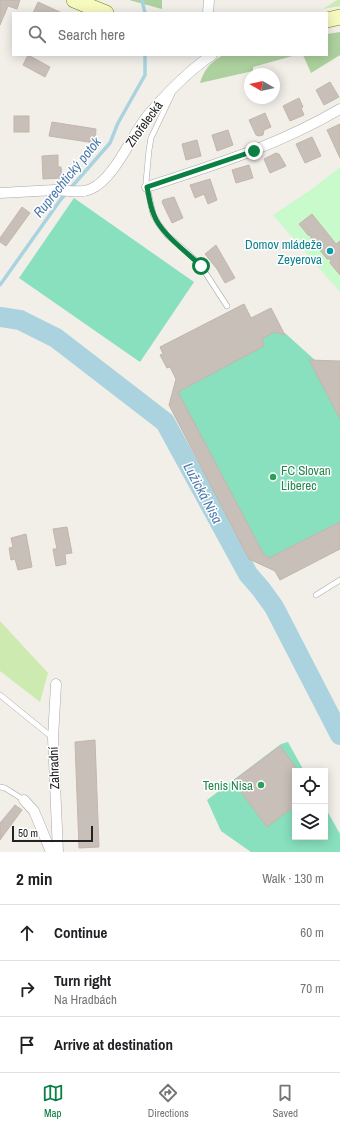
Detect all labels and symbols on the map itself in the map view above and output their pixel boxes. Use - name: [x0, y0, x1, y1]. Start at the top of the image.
- north arrow: [244, 68, 280, 104]
- street label: Zhořelecká: [122, 98, 166, 150]
- water label: Ruprechtický potok: [29, 132, 106, 221]
- route end: [245, 142, 263, 160]
- place label: Domov mládeže Zeyerova: [245, 236, 322, 268]
- marker: Domov mládeže Zeyerova: [325, 246, 335, 256]
- route start: [192, 257, 210, 275]
- water label: Lužická Nisa: [179, 459, 227, 527]
- place label: FC Slovan Liberec: [281, 462, 331, 494]
- marker: FC Slovan Liberec: [268, 472, 278, 482]
- street label: Zahradní: [45, 745, 63, 790]
- place label: Tenis Nisa: [203, 777, 253, 794]
- marker: Tenis Nisa: [256, 780, 266, 790]
- scale bar: [12, 824, 93, 843]

